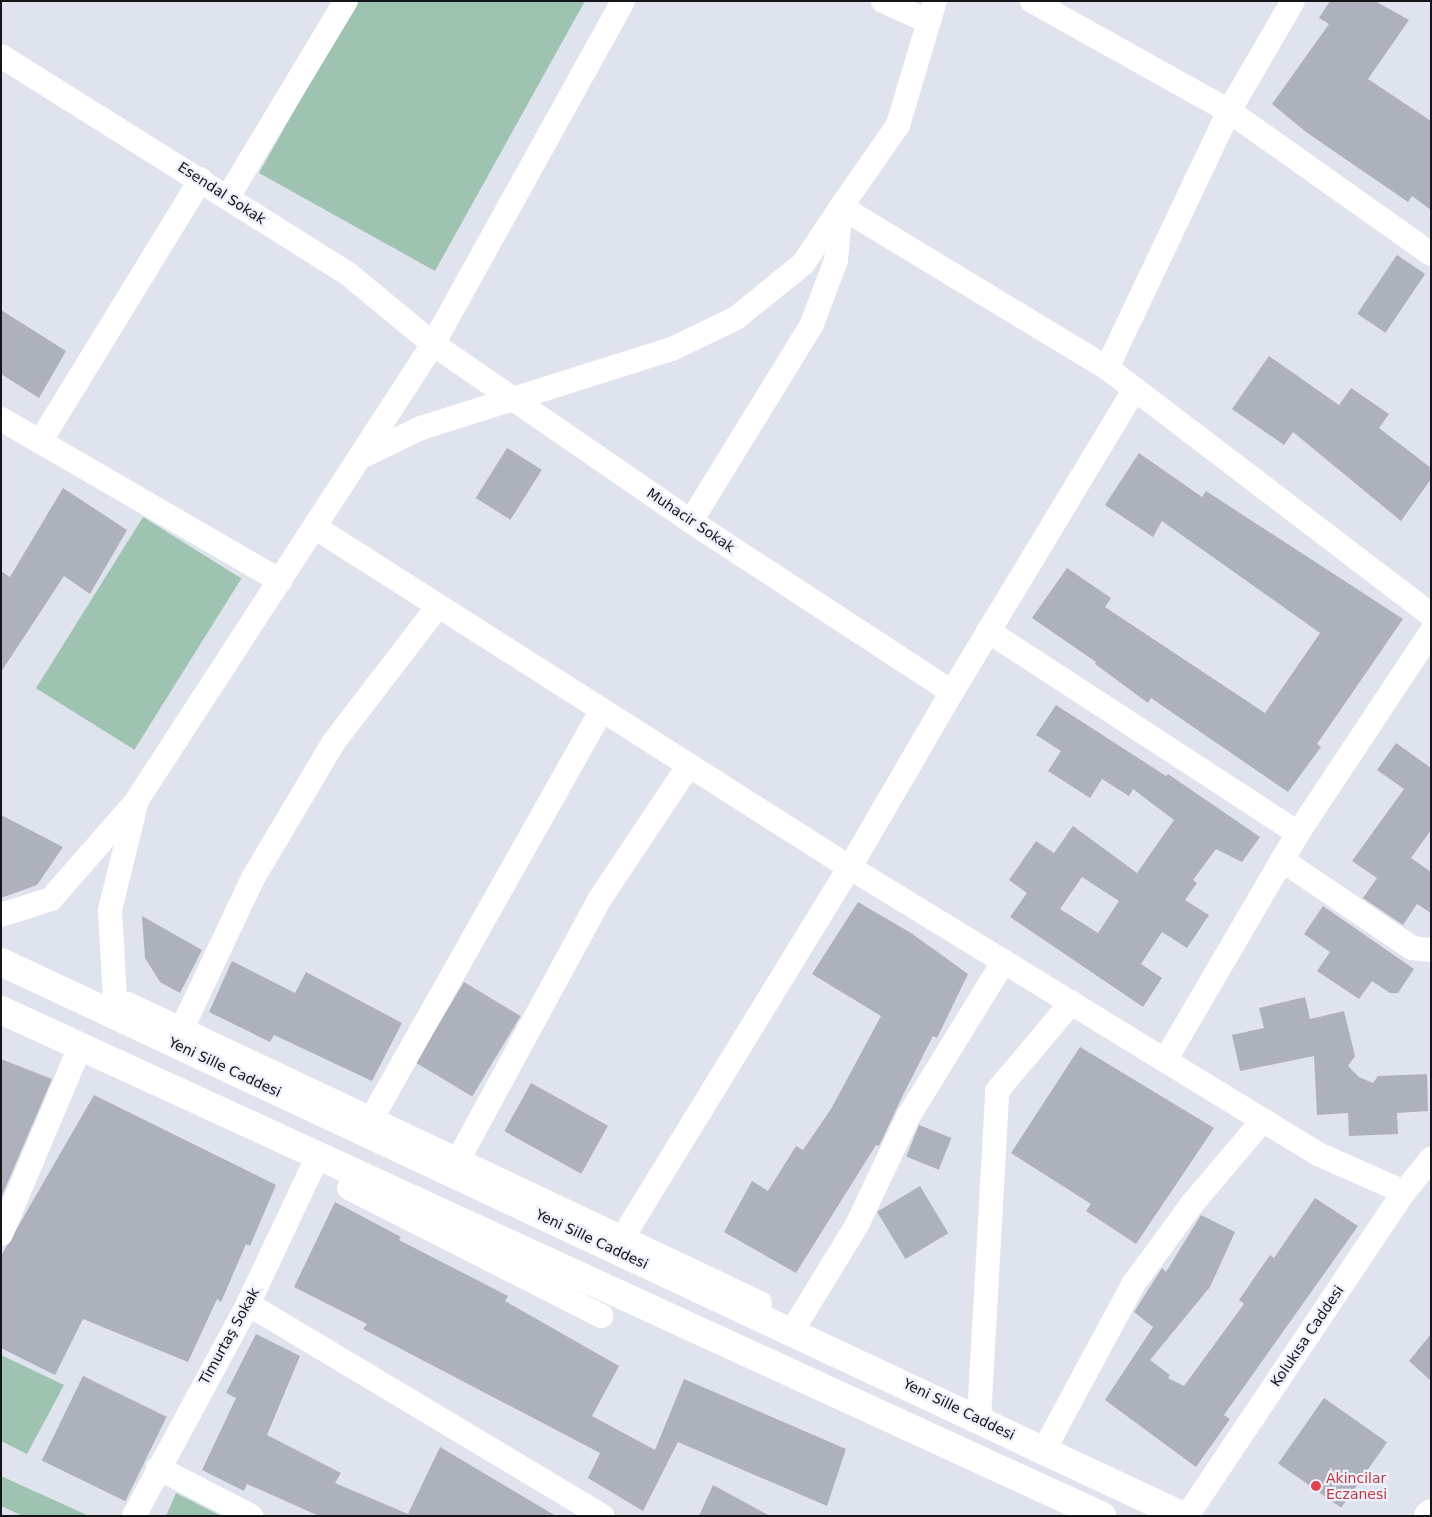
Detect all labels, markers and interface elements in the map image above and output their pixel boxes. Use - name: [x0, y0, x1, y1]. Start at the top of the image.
- street label: Esendal Sokak: [175, 158, 269, 228]
- street label: Muhacir Sokak: [644, 484, 738, 556]
- street label: Yeni Sille Caddesi: [166, 1034, 284, 1100]
- street label: Yeni Sille Caddesi: [533, 1206, 651, 1272]
- street label: Kolukısa Caddesi: [1267, 1282, 1347, 1390]
- street label: Timurtaş Sokak: [195, 1285, 263, 1387]
- street label: Yeni Sille Caddesi: [900, 1375, 1018, 1443]
- place label: Akincilar Eczanesi: [1326, 1470, 1387, 1502]
- marker: Akincilar Eczanesi: [1310, 1480, 1322, 1492]

